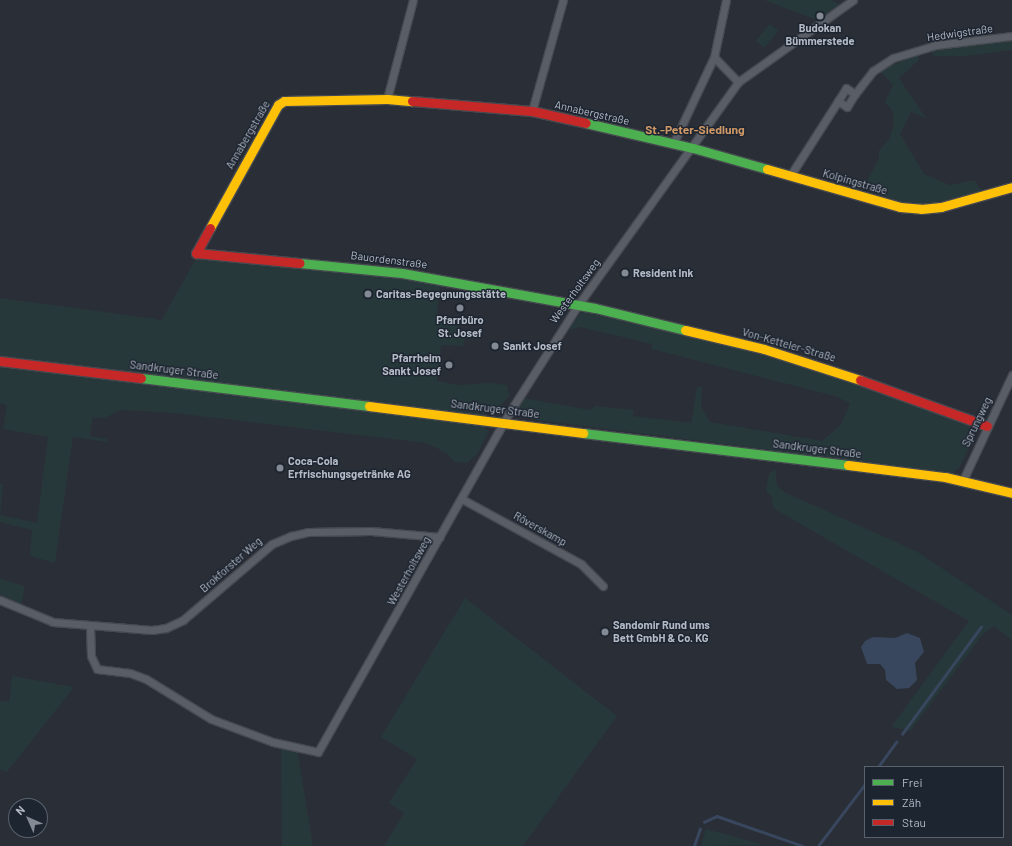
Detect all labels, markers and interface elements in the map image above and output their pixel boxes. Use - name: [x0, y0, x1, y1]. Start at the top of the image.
- marker: Budokan Bümmerstede: [815, 11, 825, 21]
- place label: Budokan Bümmerstede: [785, 22, 855, 48]
- street label: Hedwigstraße: [926, 22, 994, 44]
- street label: Annabergstraße: [553, 98, 631, 128]
- street label: Annabergstraße: [223, 99, 273, 171]
- district label: St.-Peter-Siedlung: [645, 123, 745, 137]
- street label: Kolpingstraße: [821, 166, 889, 198]
- street label: Bauordenstraße: [350, 249, 428, 271]
- street label: Westerholtsweg: [547, 256, 603, 326]
- place label: Resident Ink: [633, 266, 693, 280]
- marker: Resident Ink: [620, 268, 630, 278]
- place label: Caritas-Begegnungsstätte: [376, 287, 506, 301]
- marker: Caritas-Begegnungsstätte: [363, 289, 373, 299]
- marker: Pfarrbüro St. Josef: [455, 303, 465, 313]
- place label: Pfarrbüro St. Josef: [436, 314, 484, 340]
- street label: Von-Ketteler-Straße: [741, 325, 837, 365]
- place label: Sankt Josef: [503, 339, 562, 353]
- marker: Sankt Josef: [490, 341, 500, 351]
- place label: Pfarrheim Sankt Josef: [382, 352, 441, 378]
- street label: Sandkruger Straße: [129, 358, 219, 382]
- marker: Pfarrheim Sankt Josef: [444, 360, 454, 370]
- street label: Sprungweg: [959, 395, 995, 449]
- street label: Sandkruger Straße: [450, 397, 540, 421]
- street label: Sandkruger Straße: [772, 437, 862, 461]
- place label: Coca-Cola Erfrischungsgetränke AG: [288, 455, 411, 481]
- marker: Coca-Cola Erfrischungsgetränke AG: [275, 463, 285, 473]
- street label: Röverskamp: [511, 509, 569, 549]
- street label: Westerholtsweg: [385, 534, 433, 608]
- street label: Brokforster Weg: [197, 535, 265, 595]
- place label: Sandomir Rund ums Bett GmbH & Co. KG: [613, 619, 710, 645]
- marker: Sandomir Rund ums Bett GmbH & Co. KG: [600, 627, 610, 637]
- legend: [864, 766, 1004, 838]
- text: Frei: [902, 775, 922, 789]
- text: Zäh: [902, 795, 921, 809]
- north arrow: [8, 798, 48, 838]
- text: N: [13, 803, 27, 817]
- text: Stau: [902, 815, 926, 829]

